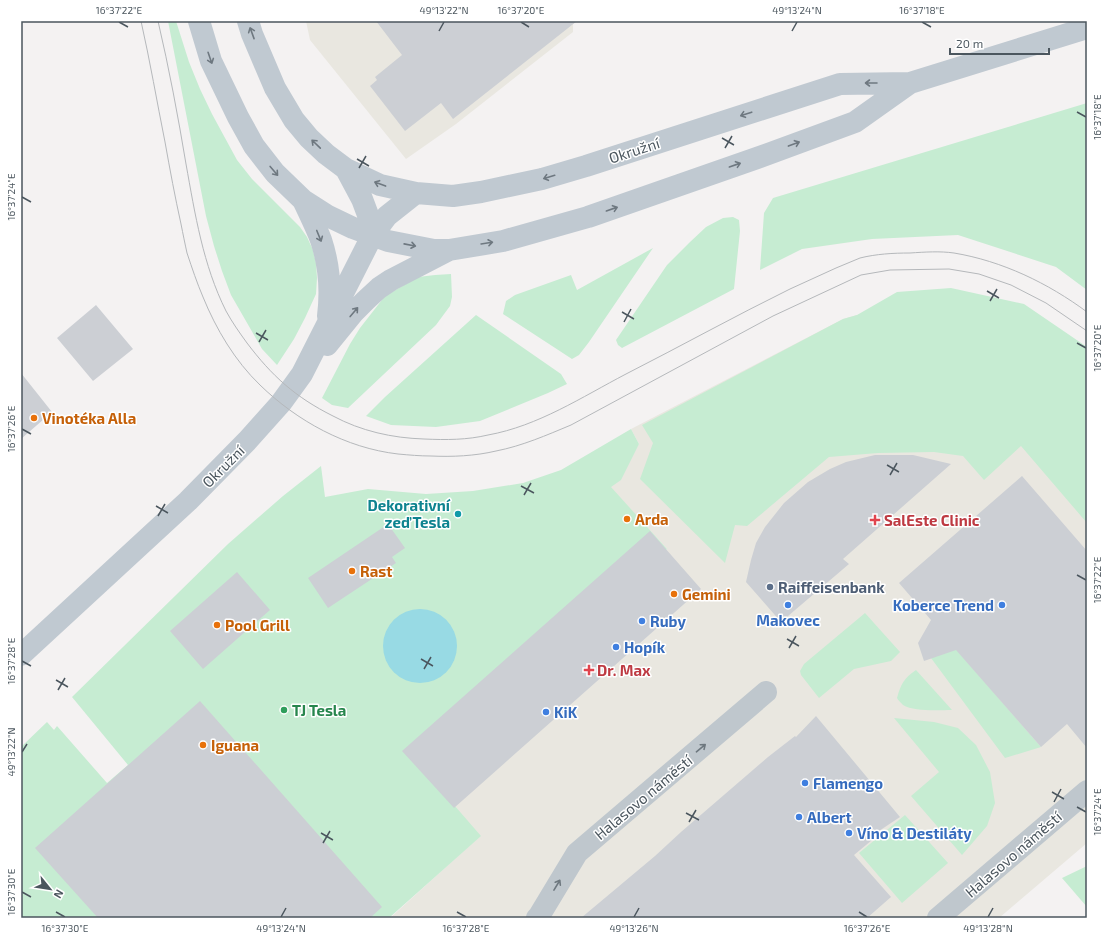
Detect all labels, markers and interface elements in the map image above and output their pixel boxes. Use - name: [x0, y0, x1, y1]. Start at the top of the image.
- text: 16°37'22"E: [96, 4, 143, 16]
- text: 49°13'22"N: [420, 4, 468, 16]
- text: 16°37'20"E: [498, 4, 545, 16]
- text: 49°13'24"N: [772, 4, 822, 16]
- text: 16°37'18"E: [899, 4, 945, 16]
- one-way arrow: [247, 27, 255, 39]
- scale bar: [950, 30, 1049, 56]
- text: 20 m: [956, 36, 983, 50]
- one-way arrow: [207, 52, 215, 64]
- one-way arrow: [865, 79, 878, 87]
- text: 16°37'18"E: [1091, 94, 1103, 140]
- one-way arrow: [740, 111, 752, 119]
- street label: Okružní: [606, 133, 663, 167]
- one-way arrow: [311, 140, 321, 149]
- one-way arrow: [787, 140, 800, 147]
- one-way arrow: [728, 161, 740, 169]
- one-way arrow: [269, 166, 278, 176]
- text: 16°37'24"E: [5, 173, 17, 220]
- one-way arrow: [543, 174, 556, 181]
- one-way arrow: [375, 180, 387, 188]
- one-way arrow: [606, 204, 618, 212]
- one-way arrow: [315, 230, 323, 242]
- one-way arrow: [480, 239, 493, 247]
- one-way arrow: [403, 242, 416, 250]
- one-way arrow: [350, 307, 359, 318]
- text: 16°37'20"E: [1091, 324, 1103, 371]
- text: 16°37'26"E: [5, 405, 17, 452]
- place label: Vinotéka Alla: [42, 409, 136, 427]
- marker: Vinotéka Alla: [29, 413, 39, 423]
- street label: Okružní: [198, 440, 249, 491]
- place label: Dekorativní zeď Tesla: [367, 496, 451, 531]
- marker: Dekorativní zeď Tesla: [453, 509, 463, 519]
- place label: Arda: [635, 510, 669, 528]
- place label: SalEste Clinic: [884, 511, 980, 529]
- marker: Arda: [622, 514, 632, 524]
- marker: SalEste Clinic: [869, 514, 881, 526]
- text: 16°37'22"E: [1091, 556, 1103, 603]
- place label: Rast: [360, 562, 392, 580]
- marker: Rast: [347, 566, 357, 576]
- place label: Raiffeisenbank: [778, 578, 885, 596]
- marker: Raiffeisenbank: [765, 582, 775, 592]
- place label: Gemini: [682, 585, 731, 603]
- marker: Gemini: [669, 589, 679, 599]
- place label: Koberce Trend: [893, 596, 994, 614]
- marker: Makovec: [783, 600, 793, 610]
- marker: Koberce Trend: [997, 600, 1007, 610]
- place label: Makovec: [756, 611, 820, 629]
- place label: Ruby: [650, 612, 686, 631]
- place label: Pool Grill: [225, 616, 290, 634]
- marker: Ruby: [637, 616, 647, 626]
- marker: Pool Grill: [212, 620, 222, 630]
- text: 16°37'28"E: [5, 637, 17, 684]
- place label: Hopík: [624, 638, 666, 656]
- marker: Hopík: [611, 642, 621, 652]
- place label: Dr. Max: [597, 661, 651, 679]
- marker: Dr. Max: [584, 665, 594, 675]
- place label: TJ Tesla: [292, 701, 346, 719]
- place label: KiK: [554, 703, 578, 721]
- marker: TJ Tesla: [279, 705, 289, 715]
- marker: KiK: [541, 707, 551, 717]
- text: 49°13'22"N: [5, 728, 17, 776]
- place label: Iguana: [211, 736, 259, 754]
- marker: Iguana: [198, 740, 208, 750]
- one-way arrow: [695, 743, 706, 752]
- street label: Halasovo náměstí: [591, 750, 696, 843]
- place label: Flamengo: [813, 774, 883, 792]
- marker: Flamengo: [800, 778, 810, 788]
- text: 16°37'24"E: [1091, 788, 1103, 835]
- street label: Halasovo náměstí: [961, 806, 1066, 901]
- place label: Albert: [807, 808, 852, 826]
- marker: Albert: [794, 812, 804, 822]
- place label: Víno & Destiláty: [857, 824, 972, 843]
- marker: Víno & Destiláty: [844, 828, 854, 838]
- text: 16°37'30"E: [5, 868, 17, 915]
- north arrow: [30, 869, 70, 909]
- one-way arrow: [554, 879, 562, 891]
- text: N: [51, 888, 67, 901]
- text: 16°37'30"E: [42, 922, 89, 934]
- text: 49°13'24"N: [256, 922, 306, 934]
- text: 16°37'28"E: [443, 922, 490, 934]
- text: 49°13'26"N: [609, 922, 659, 934]
- text: 16°37'26"E: [844, 922, 891, 934]
- text: 49°13'28"N: [963, 922, 1013, 934]

